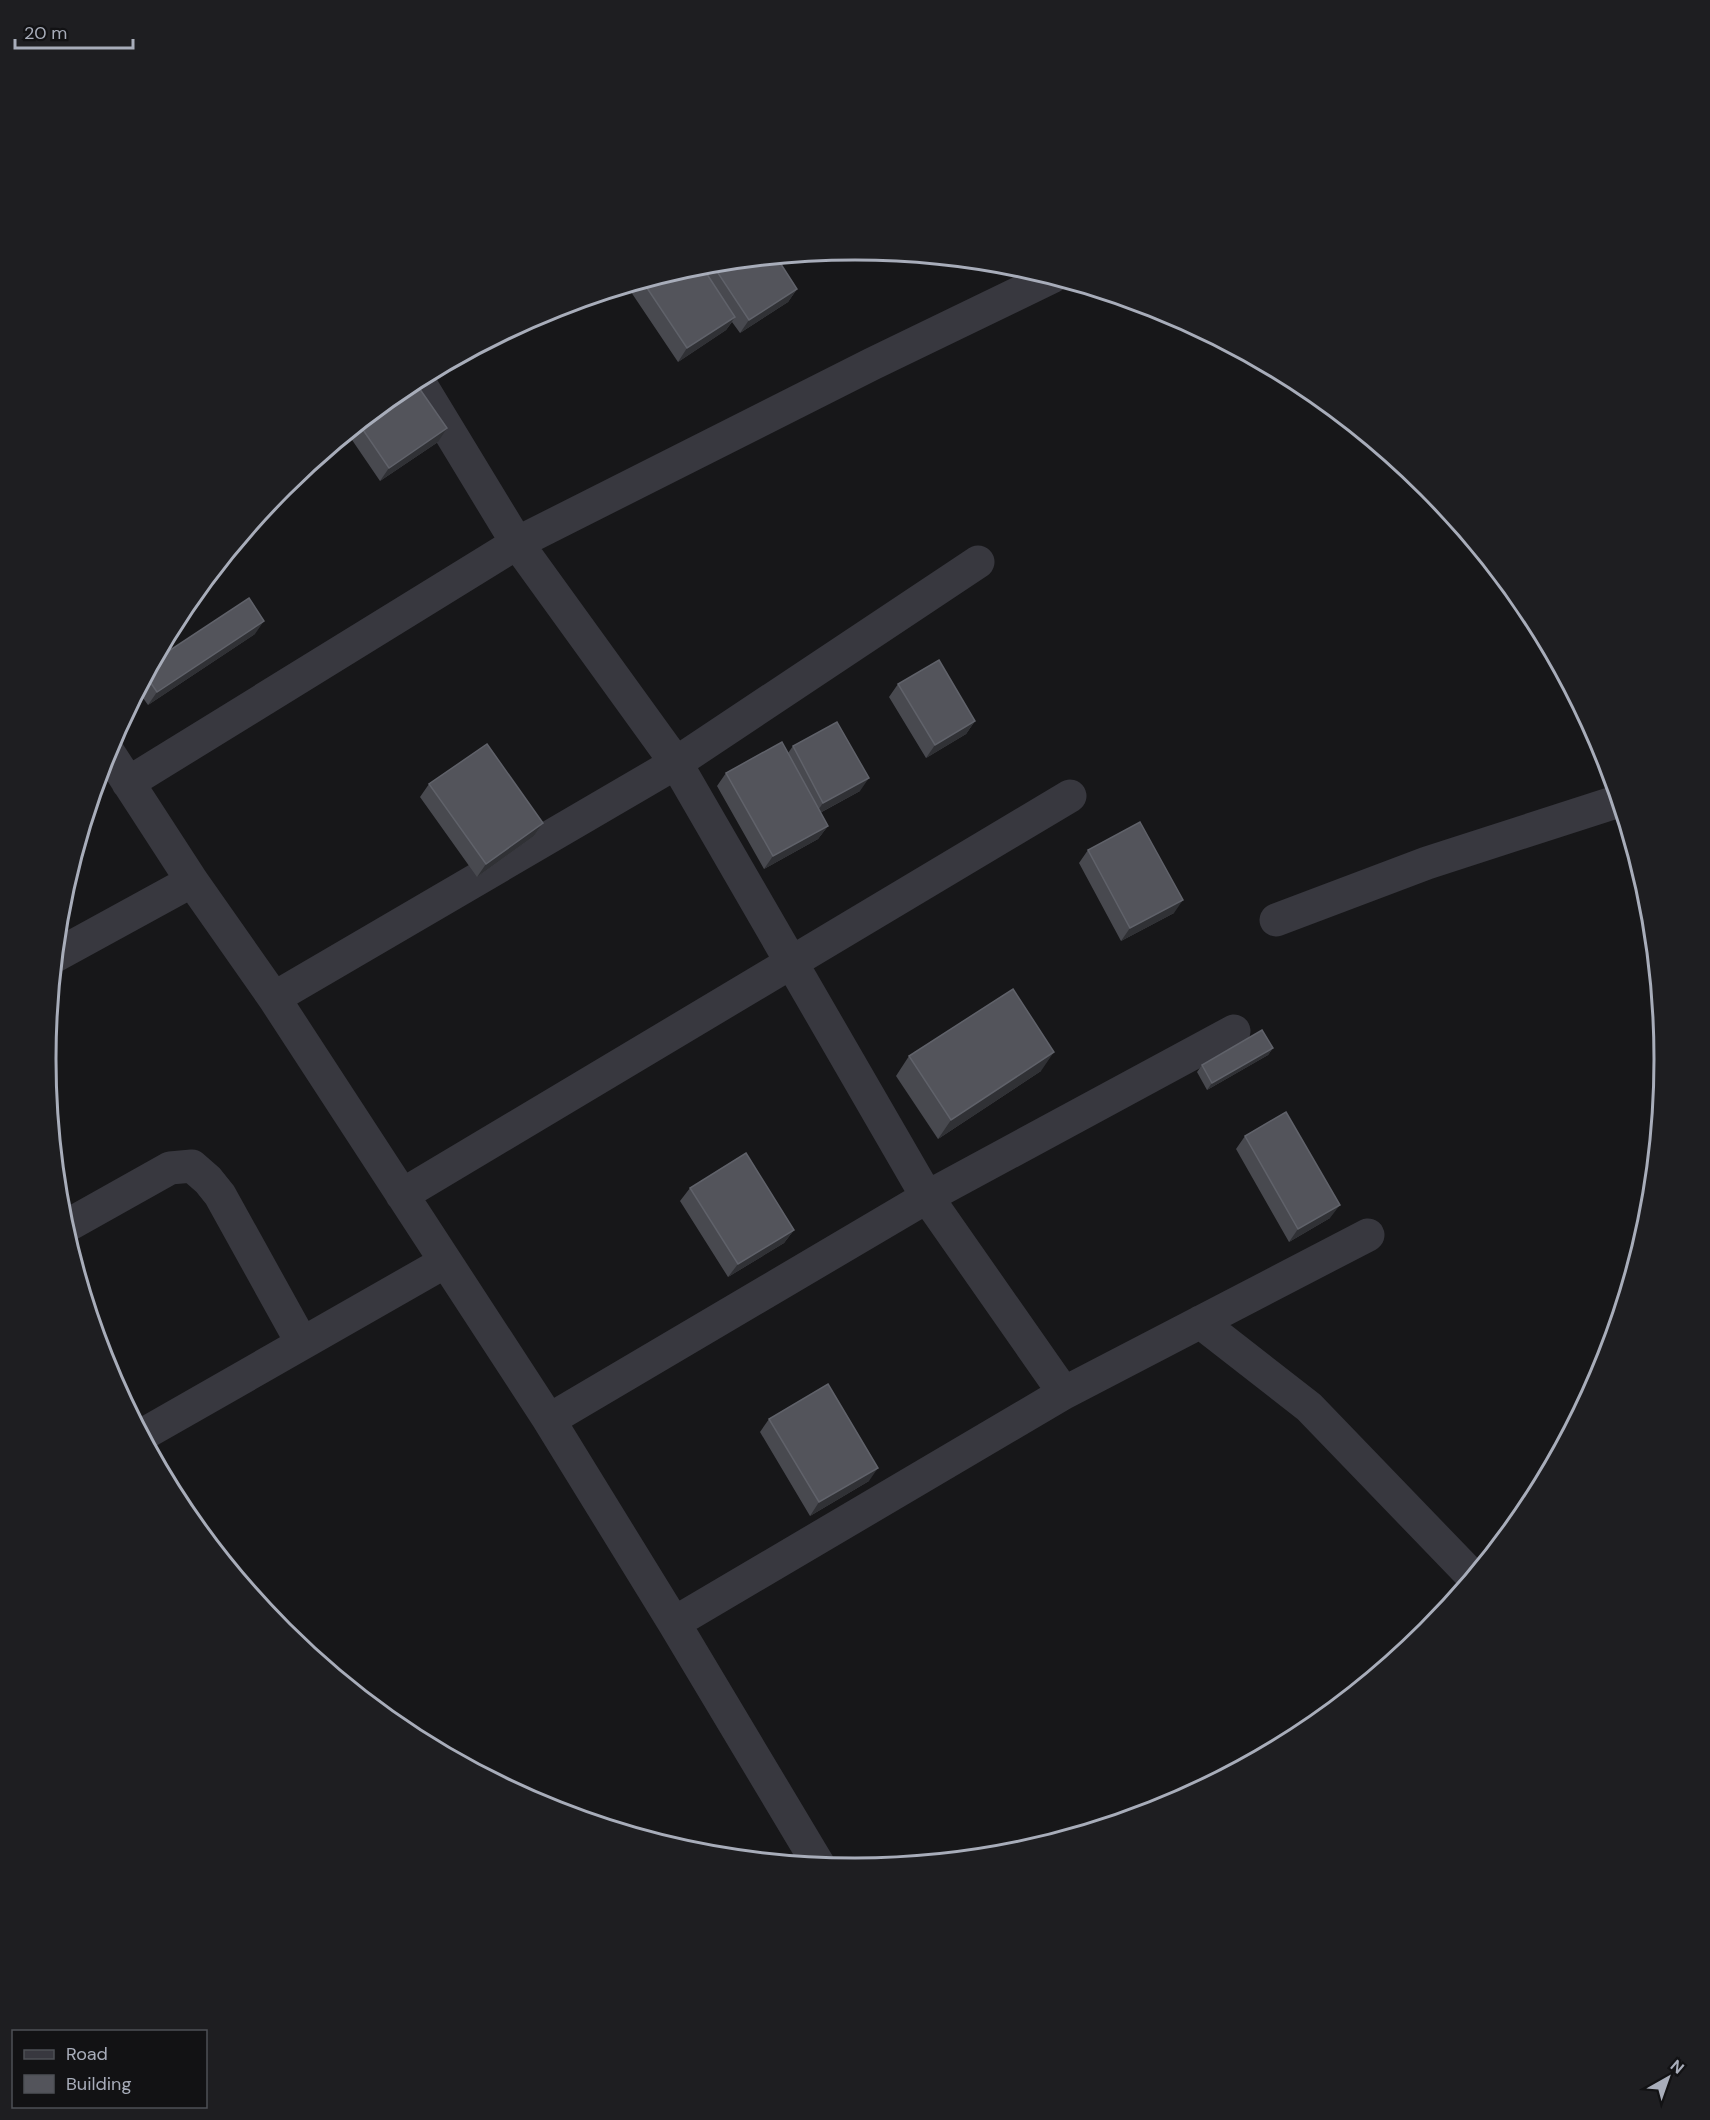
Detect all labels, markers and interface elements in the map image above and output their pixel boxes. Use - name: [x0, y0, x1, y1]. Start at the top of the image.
- scale bar: [15, 12, 134, 50]
- text: 20 m: [24, 21, 67, 45]
- legend: [12, 2030, 207, 2108]
- text: Road: [66, 2042, 108, 2066]
- north arrow: [1638, 2048, 1698, 2108]
- text: N: [1666, 2055, 1689, 2079]
- text: Building: [66, 2072, 131, 2096]

